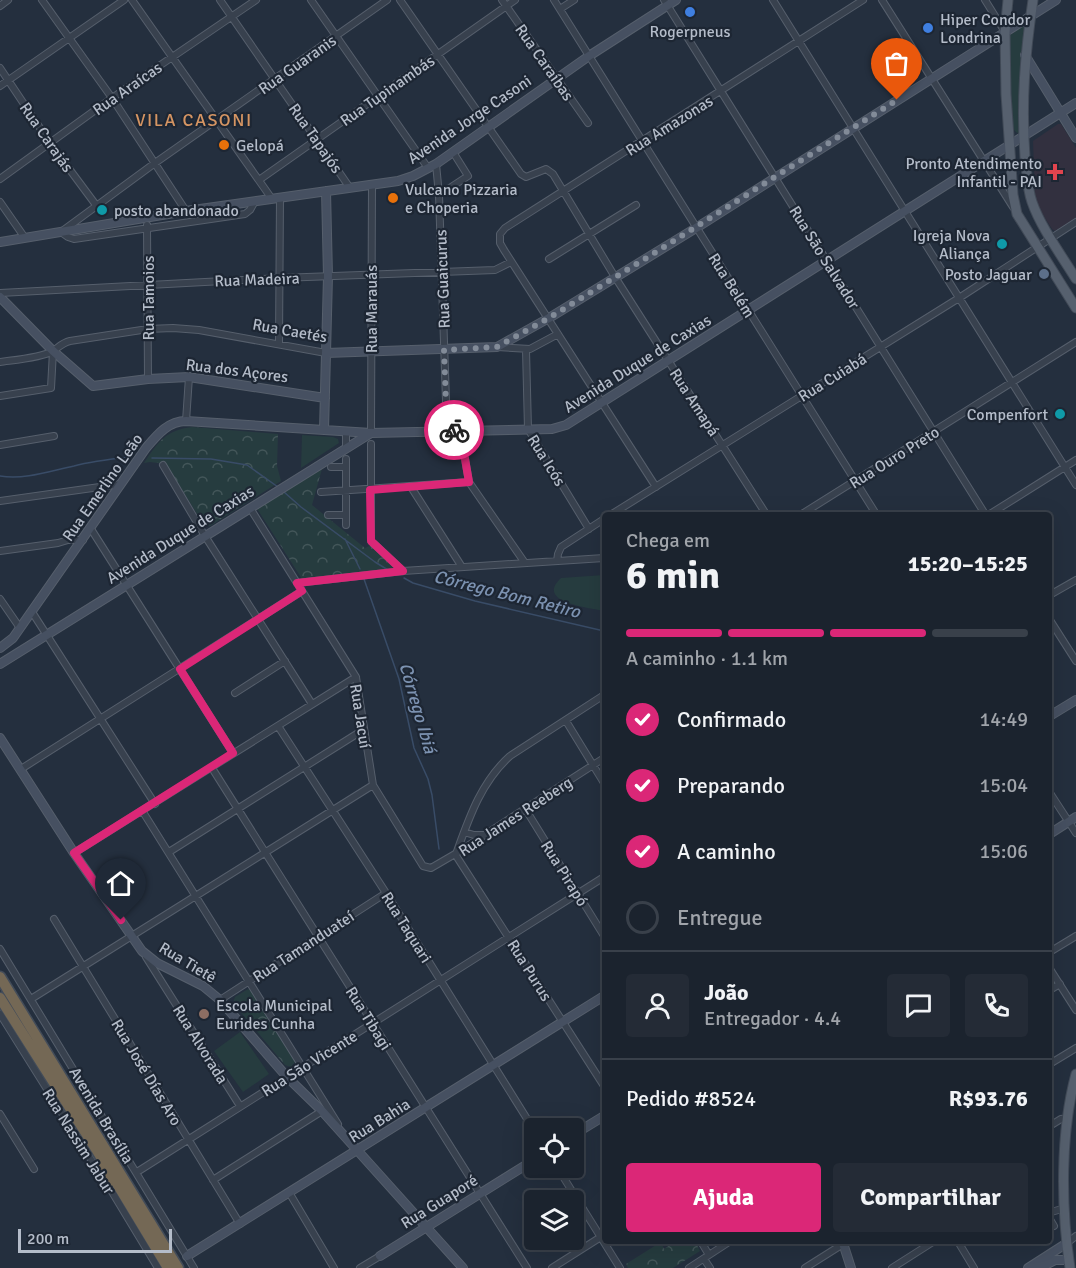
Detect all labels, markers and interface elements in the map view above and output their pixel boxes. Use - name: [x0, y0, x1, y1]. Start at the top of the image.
- marker: Rogerpneus: [683, 5, 697, 19]
- place label: Hiper Condor Londrina: [940, 10, 1030, 48]
- street label: Rua Caraíbas: [510, 20, 578, 105]
- marker: Hiper Condor Londrina: [921, 21, 935, 35]
- place label: Rogerpneus: [649, 22, 731, 42]
- street label: Rua Guaranis: [255, 31, 340, 99]
- pin: [871, 38, 922, 100]
- icon: bag: [880, 47, 913, 80]
- street label: Rua Tupinambás: [336, 51, 439, 131]
- street label: Rua Araícas: [89, 58, 166, 120]
- street label: Avenida Jorge Casoni: [404, 71, 535, 169]
- street label: Rua Amazonas: [622, 91, 717, 161]
- street label: Rua Carajás: [15, 99, 78, 176]
- street label: Rua Tapajós: [284, 100, 347, 177]
- district label: VILA CASONI: [135, 109, 253, 131]
- place label: Gelopá: [236, 136, 284, 156]
- marker: Gelopá: [217, 138, 231, 152]
- place label: Pronto Atendimento Infantil - PAI: [906, 154, 1042, 192]
- marker: Pronto Atendimento Infantil - PAI: [1046, 163, 1064, 181]
- place label: Vulcano Pizzaria e Choperia: [405, 180, 518, 218]
- marker: Vulcano Pizzaria e Choperia: [386, 191, 400, 205]
- place label: posto abandonado: [114, 201, 239, 221]
- street label: Rua São Salvador: [784, 202, 864, 313]
- marker: posto abandonado: [95, 203, 109, 217]
- place label: Igreja Nova Aliança: [913, 226, 990, 264]
- street label: Rua Guaicurus: [431, 229, 455, 329]
- marker: Igreja Nova Aliança: [995, 237, 1009, 251]
- street label: Rua Belém: [703, 249, 759, 322]
- street label: Rua Tamoios: [139, 255, 159, 341]
- street label: Rua Marauás: [362, 265, 382, 353]
- place label: Posto Jaguar: [945, 265, 1032, 285]
- marker: Posto Jaguar: [1037, 267, 1051, 281]
- street label: Rua Madeira: [214, 269, 300, 291]
- street label: Avenida Duque de Caxias: [560, 310, 715, 417]
- street label: Rua Caetés: [251, 315, 329, 347]
- street label: Rua Cuiabá: [795, 349, 870, 407]
- street label: Rua dos Açores: [185, 355, 289, 387]
- street label: Rua Amapá: [665, 365, 723, 440]
- courier: [424, 400, 484, 460]
- place label: Compenfort: [967, 405, 1048, 425]
- marker: Compenfort: [1053, 407, 1067, 421]
- icon: bike: [438, 414, 471, 447]
- street label: Rua Ouro Preto: [846, 422, 943, 493]
- street label: Rua Emerlino Leão: [58, 430, 147, 545]
- street label: Rua Icós: [523, 431, 570, 490]
- street label: Avenida Duque de Caxias: [103, 481, 258, 588]
- text: Chega em: [626, 528, 710, 553]
- text: 15:20–15:25: [908, 550, 1028, 577]
- text: 6 min: [626, 551, 720, 599]
- water label: Córrego Bom Retiro: [432, 565, 584, 623]
- text: A caminho · 1.1 km: [626, 646, 788, 671]
- water label: Córrego Ibiá: [395, 660, 442, 757]
- street label: Rua Jacuí: [345, 682, 375, 750]
- icon: check: [626, 703, 659, 736]
- text: Confirmado: [677, 706, 786, 733]
- text: 14:49: [979, 707, 1028, 732]
- icon: check: [626, 769, 659, 802]
- text: Preparando: [677, 772, 785, 799]
- street label: Rua James Reeberg: [455, 773, 576, 861]
- text: 15:04: [979, 773, 1028, 798]
- icon: check: [626, 835, 659, 868]
- street label: Rua Pirapó: [536, 837, 592, 910]
- text: A caminho: [677, 838, 776, 865]
- text: 15:06: [979, 839, 1028, 864]
- pin: [95, 858, 146, 920]
- icon: home: [104, 867, 137, 900]
- street label: Rua Taquari: [376, 888, 436, 967]
- text: Entregue: [677, 904, 762, 931]
- street label: Rua Tamanduateí: [249, 906, 359, 987]
- street label: Rua Purus: [502, 936, 556, 1005]
- street label: Rua Tietê: [155, 938, 220, 988]
- button: person: [626, 974, 689, 1037]
- button: chat: [887, 974, 950, 1037]
- button: phone: [965, 974, 1028, 1037]
- text: João: [704, 979, 749, 1006]
- street label: Rua Tibagi: [341, 983, 395, 1054]
- place label: Escola Municipal Eurides Cunha: [216, 996, 333, 1034]
- street label: Rua Alvorada: [168, 1001, 232, 1088]
- text: Entregador · 4.4: [704, 1006, 841, 1031]
- marker: Escola Municipal Eurides Cunha: [197, 1007, 211, 1021]
- street label: Rua José Días Aro: [106, 1016, 186, 1129]
- street label: Rua São Vicente: [258, 1026, 361, 1101]
- street label: Avenida Brasília: [64, 1063, 138, 1168]
- street label: Rua Nassim Jabur: [38, 1085, 119, 1198]
- text: Pedido #8524: [626, 1085, 756, 1112]
- text: R$93.76: [949, 1085, 1028, 1112]
- street label: Rua Bahia: [345, 1094, 414, 1148]
- map controls: [524, 1118, 584, 1250]
- button: locate: [524, 1118, 584, 1178]
- button: Ajuda: [626, 1163, 821, 1232]
- button: Compartilhar: [833, 1163, 1028, 1232]
- street label: Rua Guaporé: [397, 1170, 482, 1233]
- button: layers: [524, 1190, 584, 1250]
- scale bar: [18, 1226, 172, 1254]
- text: 200 m: [27, 1229, 69, 1249]

